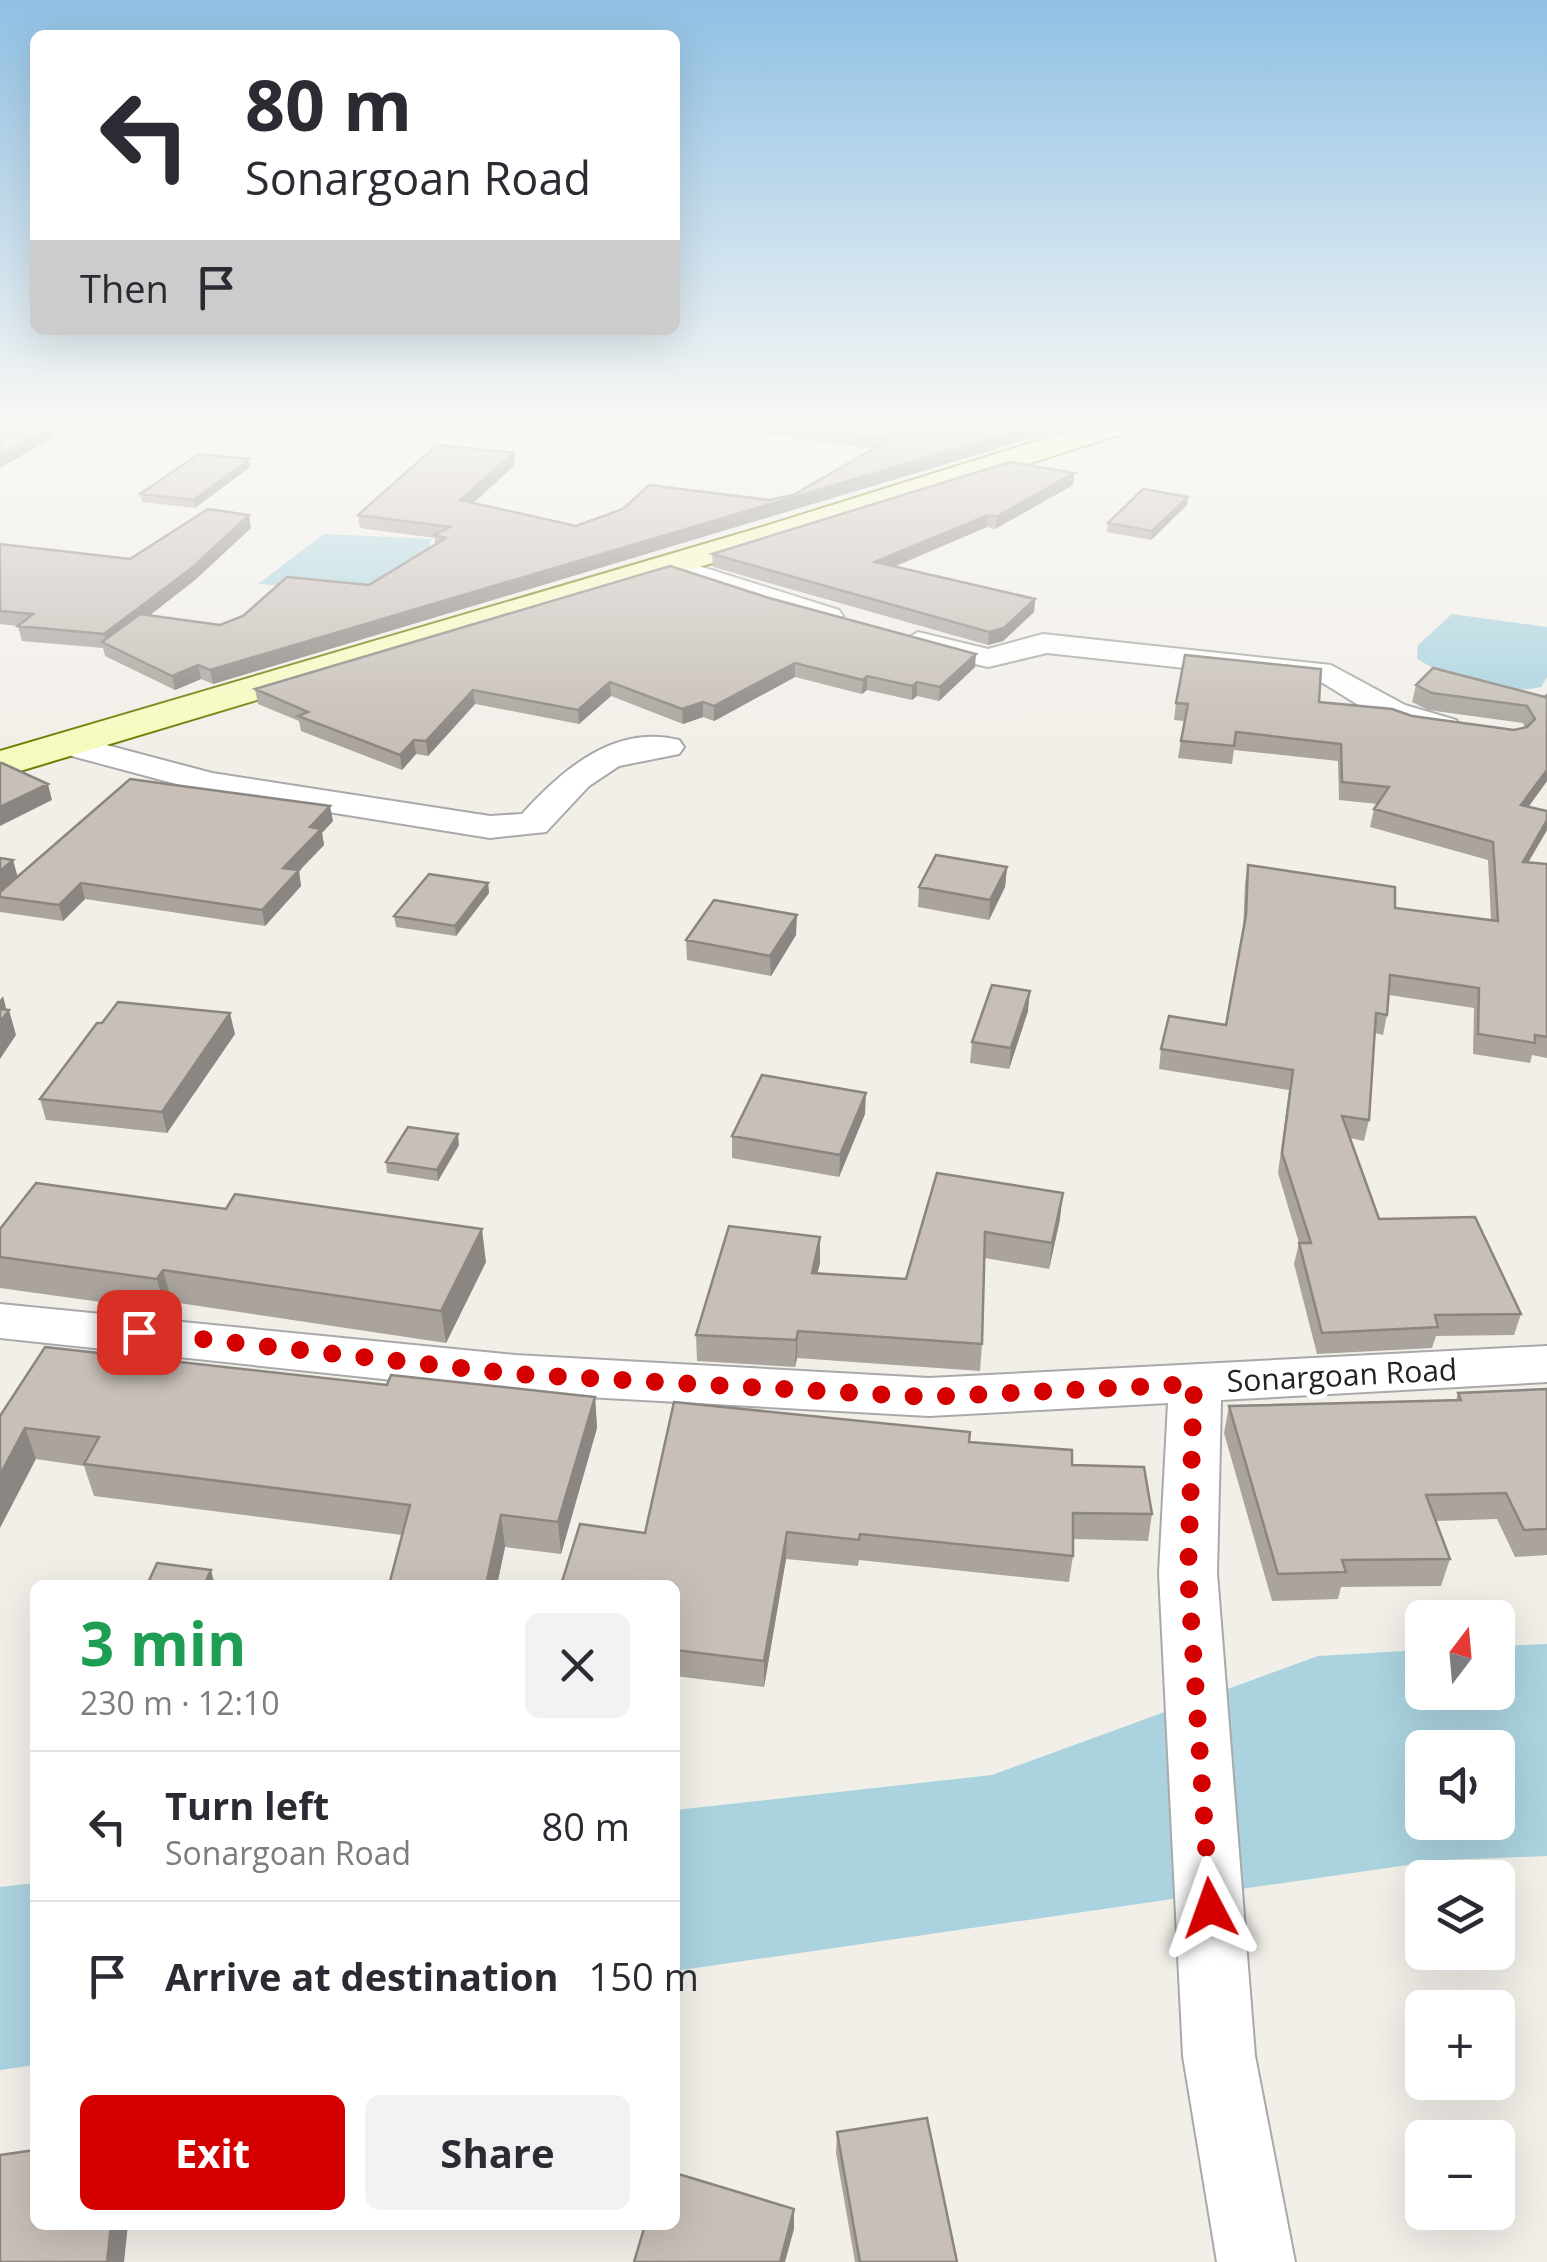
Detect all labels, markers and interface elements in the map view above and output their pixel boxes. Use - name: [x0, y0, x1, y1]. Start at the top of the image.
- text: 80 m: [245, 56, 412, 152]
- icon: left: [80, 70, 210, 200]
- text: Sonargoan Road: [245, 147, 591, 208]
- icon: arrive: [189, 260, 244, 315]
- text: Then: [80, 262, 169, 314]
- pin: [97, 1290, 182, 1375]
- icon: arrive: [112, 1305, 167, 1360]
- street label: Sonargoan Road: [1226, 1348, 1458, 1401]
- north arrow: [1405, 1600, 1515, 1710]
- map controls: [1405, 1600, 1515, 2230]
- text: 3 min: [80, 1602, 247, 1684]
- button: close: [525, 1613, 630, 1718]
- text: 230 m · 12:10: [80, 1681, 279, 1724]
- button: sound: [1405, 1730, 1515, 1840]
- text: Turn left: [165, 1779, 329, 1831]
- icon: left: [80, 1799, 135, 1854]
- text: 80 m: [541, 1800, 630, 1852]
- text: Sonargoan Road: [165, 1831, 411, 1874]
- position arrow: [1158, 1856, 1262, 1960]
- button: layers: [1405, 1860, 1515, 1970]
- icon: arrive: [80, 1949, 135, 2004]
- text: Arrive at destination: [165, 1950, 559, 2002]
- text: 150 m: [589, 1950, 699, 2002]
- button: +: [1405, 1990, 1515, 2100]
- button: Exit: [80, 2095, 345, 2210]
- button: Share: [365, 2095, 630, 2210]
- button: −: [1405, 2120, 1515, 2230]

